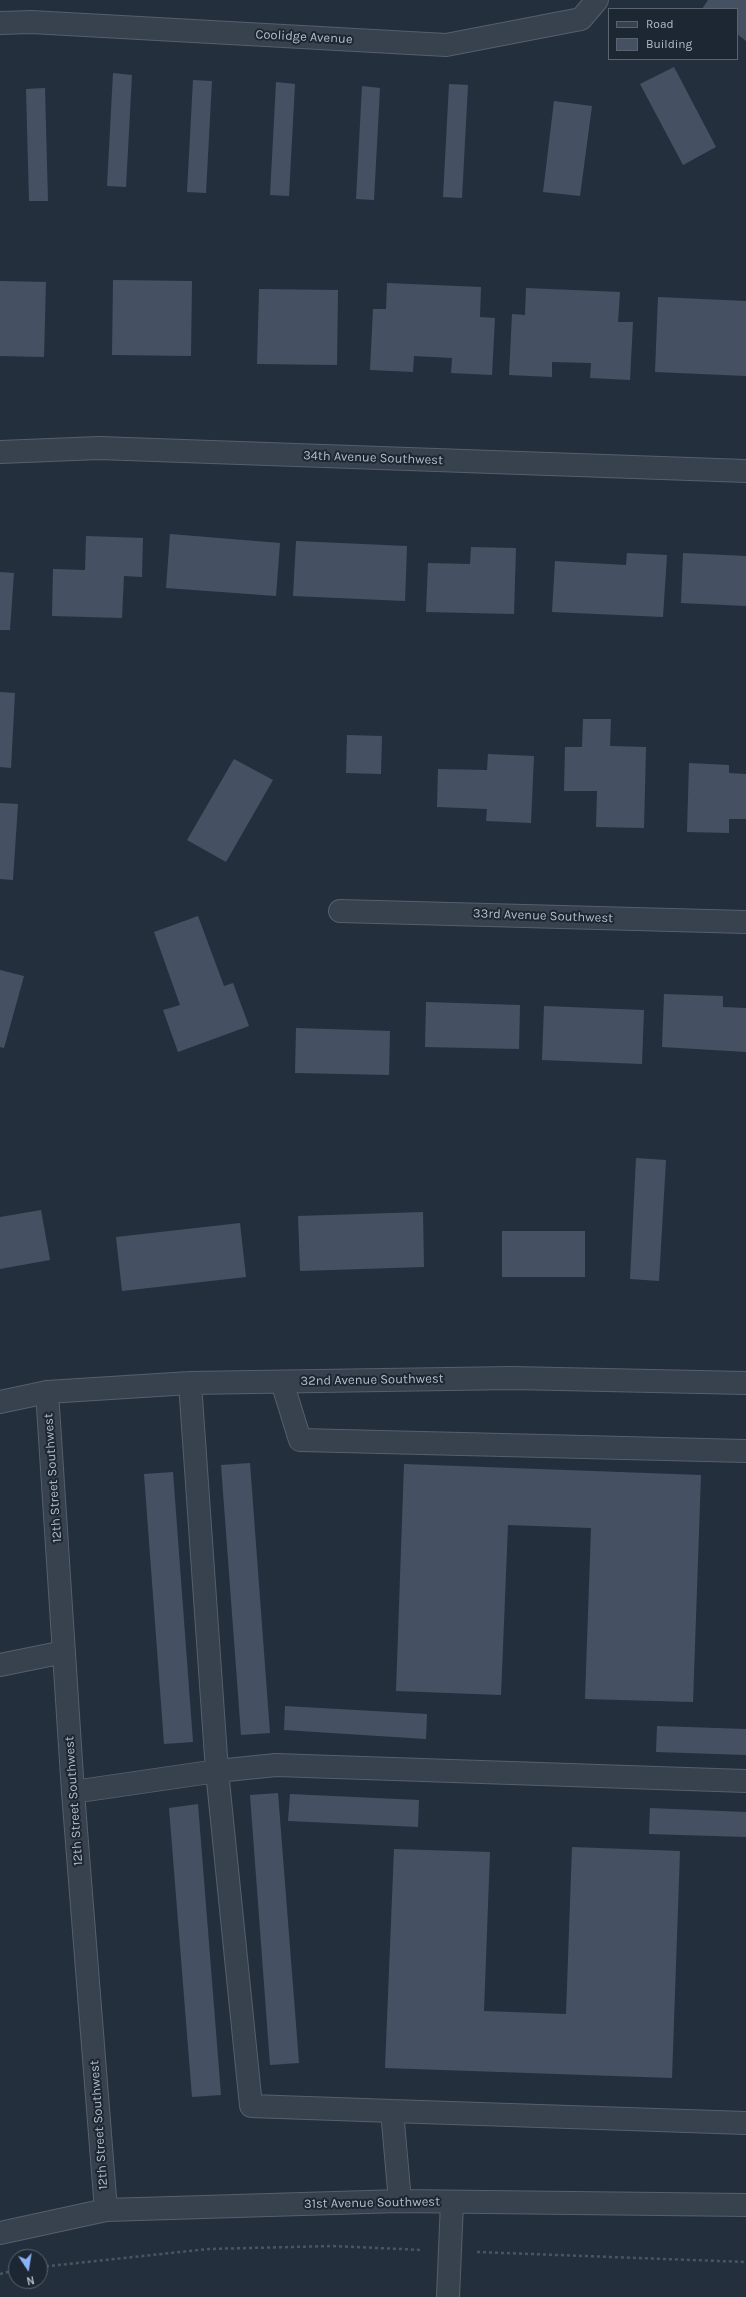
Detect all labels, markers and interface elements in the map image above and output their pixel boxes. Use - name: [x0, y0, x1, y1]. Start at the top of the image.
- legend: [608, 8, 738, 60]
- text: Road: [646, 17, 674, 31]
- street label: Coolidge Avenue: [255, 27, 353, 47]
- text: Building: [646, 37, 692, 51]
- street label: 34th Avenue Southwest: [303, 448, 443, 468]
- street label: 33rd Avenue Southwest: [473, 906, 613, 926]
- street label: 32nd Avenue Southwest: [300, 1371, 444, 1389]
- street label: 12th Street Southwest: [41, 1413, 65, 1543]
- street label: 12th Street Southwest: [62, 1736, 86, 1866]
- street label: 12th Street Southwest: [87, 2060, 111, 2190]
- street label: 31st Avenue Southwest: [304, 2194, 440, 2212]
- north arrow: [8, 2249, 48, 2289]
- text: N: [25, 2273, 36, 2287]

